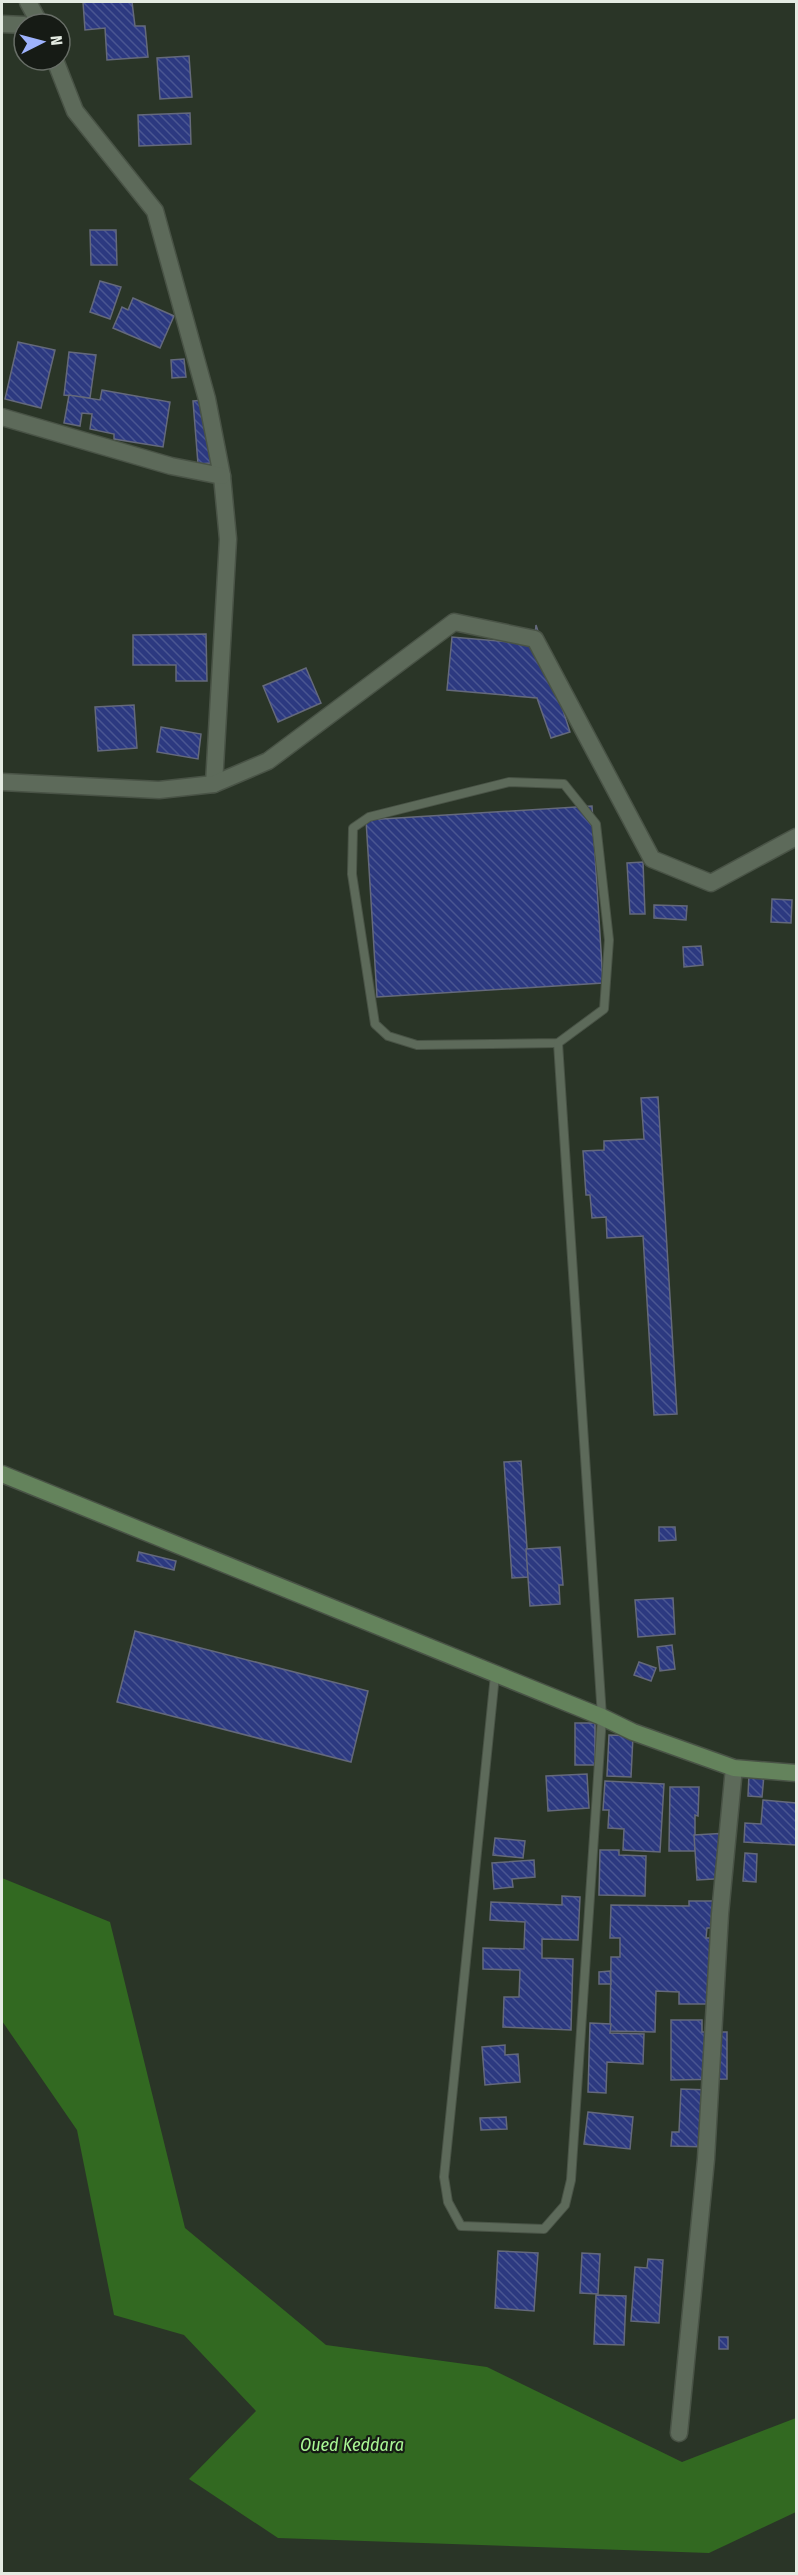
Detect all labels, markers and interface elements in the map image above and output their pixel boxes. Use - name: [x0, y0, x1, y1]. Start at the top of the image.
- north arrow: [12, 12, 72, 72]
- text: N: [46, 35, 66, 46]
- water label: Oued Keddara: [300, 2434, 404, 2456]

